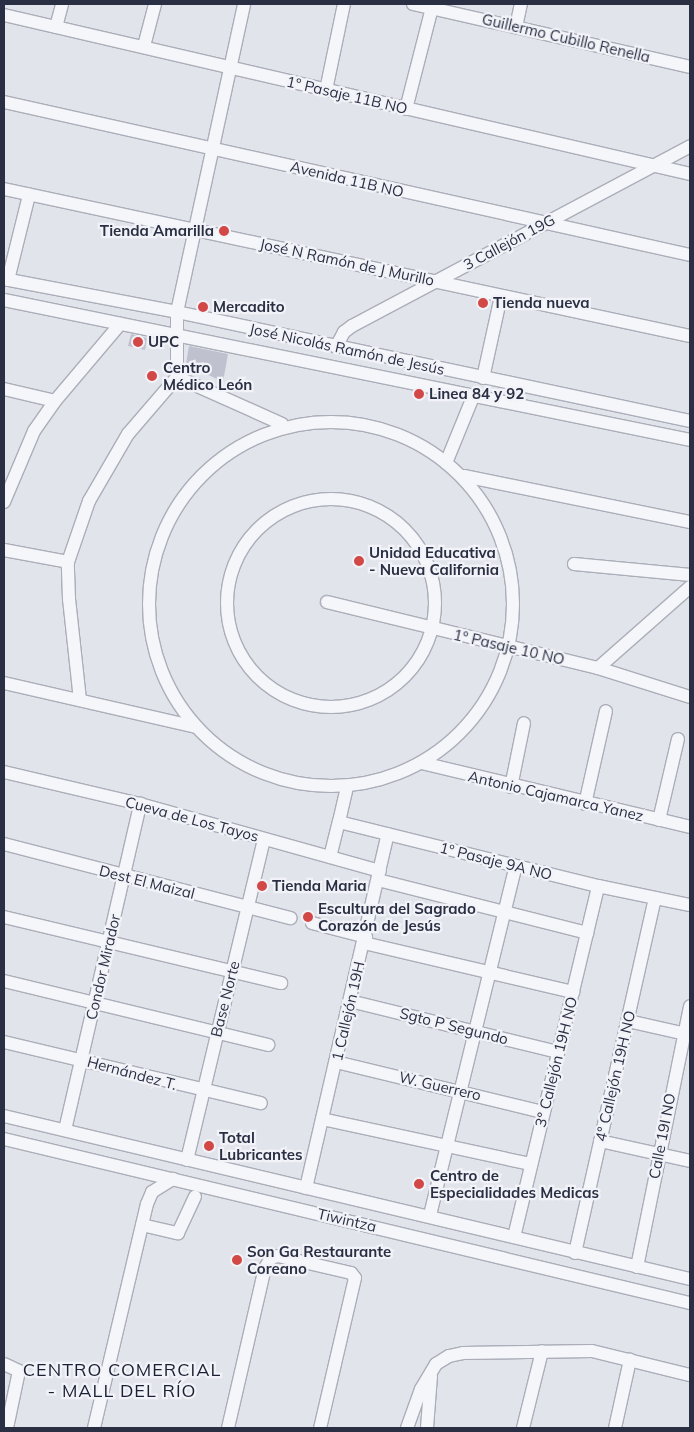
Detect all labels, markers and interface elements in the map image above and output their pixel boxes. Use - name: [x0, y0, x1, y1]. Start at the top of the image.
- street label: Guillermo Cubillo Renella: [480, 10, 652, 66]
- street label: 1° Pasaje 11B NO: [285, 72, 409, 118]
- street label: Avenida 11B NO: [289, 157, 405, 201]
- street label: 3 Callejón 19G: [460, 210, 558, 274]
- place label: Tienda Amarilla: [100, 222, 214, 240]
- marker: Tienda Amarilla: [218, 225, 230, 237]
- street label: José N Ramón de J Murillo: [258, 235, 436, 289]
- place label: Tienda nueva: [493, 294, 590, 312]
- marker: Tienda nueva: [477, 297, 489, 309]
- place label: Mercadito: [213, 298, 285, 316]
- marker: Mercadito: [197, 301, 209, 313]
- street label: José Nicolás Ramón de Jesús: [248, 320, 446, 378]
- place label: UPC: [148, 333, 179, 351]
- marker: UPC: [132, 336, 144, 348]
- place label: Centro Médico León: [163, 358, 252, 393]
- marker: Centro Médico León: [145, 369, 159, 383]
- place label: Linea 84 y 92: [429, 385, 524, 403]
- marker: Linea 84 y 92: [413, 388, 425, 400]
- place label: Unidad Educativa - Nueva California: [369, 543, 499, 578]
- marker: Unidad Educativa - Nueva California: [353, 555, 365, 567]
- street label: 1° Pasaje 10 NO: [452, 625, 566, 669]
- street label: Antonio Cajamarca Yanez: [467, 767, 645, 825]
- street label: Cueva de Los Tayos: [123, 793, 261, 845]
- street label: 1º Pasaje 9A NO: [438, 838, 554, 884]
- street label: Dest El Maizal: [97, 861, 197, 903]
- place label: Tienda Maria: [272, 877, 367, 895]
- marker: Tienda Maria: [256, 880, 268, 892]
- place label: Escultura del Sagrado Corazón de Jesús: [318, 899, 476, 934]
- marker: Escultura del Sagrado Corazón de Jesús: [302, 911, 314, 923]
- street label: Condor Mirador: [82, 912, 124, 1022]
- street label: Base Norte: [207, 959, 243, 1039]
- street label: 1 Callejón 19H: [328, 959, 368, 1063]
- street label: 3° Callejón 19H NO: [531, 995, 581, 1129]
- street label: Sgto P Segundo: [398, 1004, 510, 1048]
- street label: 4° Callejón 19H NO: [591, 1009, 639, 1143]
- street label: Hernández T.: [85, 1052, 179, 1094]
- street label: W. Guerrero: [397, 1068, 483, 1104]
- street label: Calle 19I NO: [645, 1092, 679, 1180]
- place label: Total Lubricantes: [219, 1128, 303, 1163]
- marker: Total Lubricantes: [203, 1140, 215, 1152]
- place label: Centro de Especialidades Medicas: [430, 1166, 599, 1201]
- marker: Centro de Especialidades Medicas: [412, 1177, 426, 1191]
- street label: Tiwintza: [316, 1204, 378, 1236]
- place label: Son Ga Restaurante Coreano: [247, 1242, 391, 1277]
- marker: Son Ga Restaurante Coreano: [231, 1254, 243, 1266]
- district label: CENTRO COMERCIAL - MALL DEL RÍO: [21, 1360, 223, 1402]

